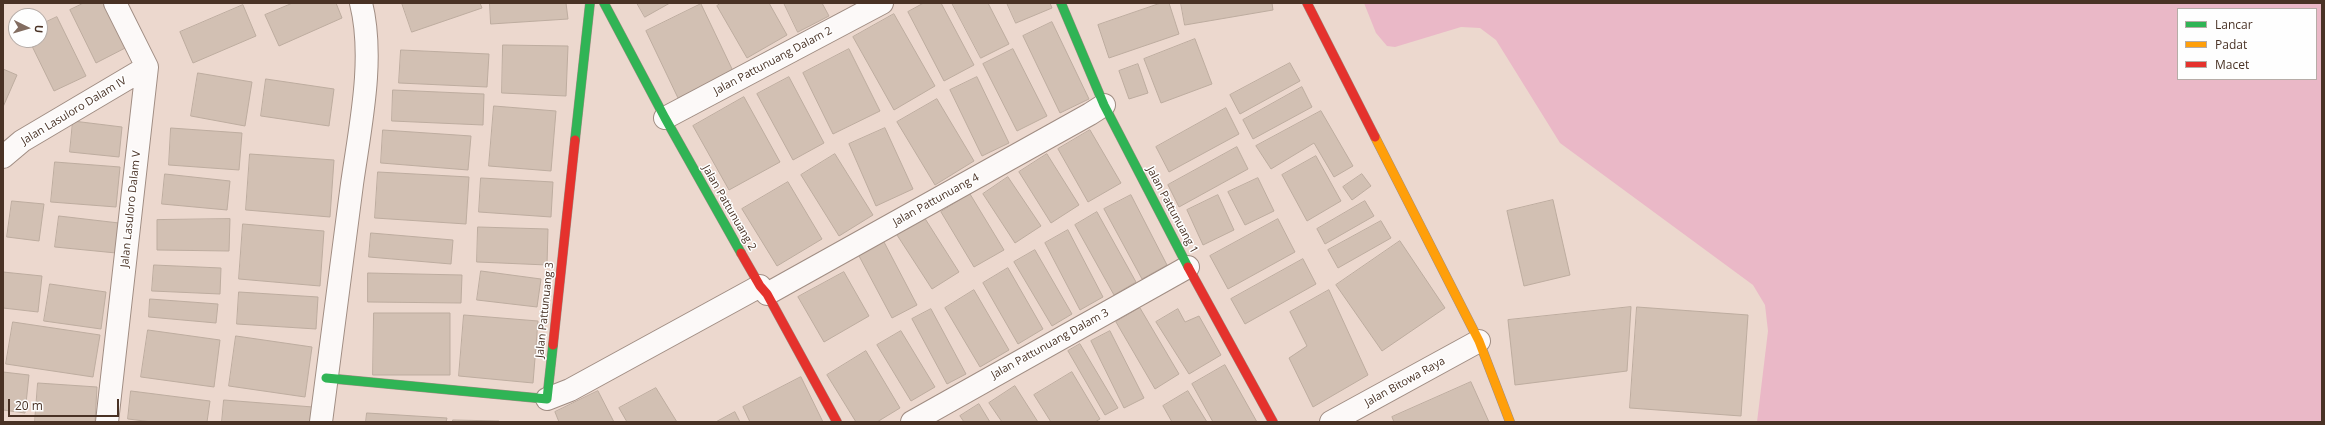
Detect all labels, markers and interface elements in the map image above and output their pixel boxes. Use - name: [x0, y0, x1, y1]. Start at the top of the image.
- north arrow: [8, 8, 48, 48]
- legend: [2177, 8, 2317, 80]
- text: Lancar: [2215, 16, 2253, 33]
- text: U: [32, 24, 47, 34]
- street label: Jalan Pattunuang Dalam 2: [711, 24, 835, 98]
- text: Padat: [2215, 36, 2247, 53]
- text: Macet: [2215, 56, 2249, 73]
- street label: Jalan Lasuloro Dalam IV: [19, 74, 129, 148]
- street label: Jalan Lasuloro Dalam V: [118, 150, 144, 268]
- street label: Jalan Pattunuang 2: [699, 163, 759, 253]
- street label: Jalan Pattunuang 1: [1144, 164, 1200, 256]
- street label: Jalan Pattunuang 4: [891, 171, 981, 229]
- street label: Jalan Pattunuang 3: [533, 261, 557, 359]
- street label: Jalan Pattunuang Dalam 3: [989, 306, 1111, 382]
- street label: Jalan Bitowa Raya: [1362, 354, 1448, 410]
- scale bar: [10, 391, 121, 417]
- text: 20 m: [15, 397, 43, 414]

